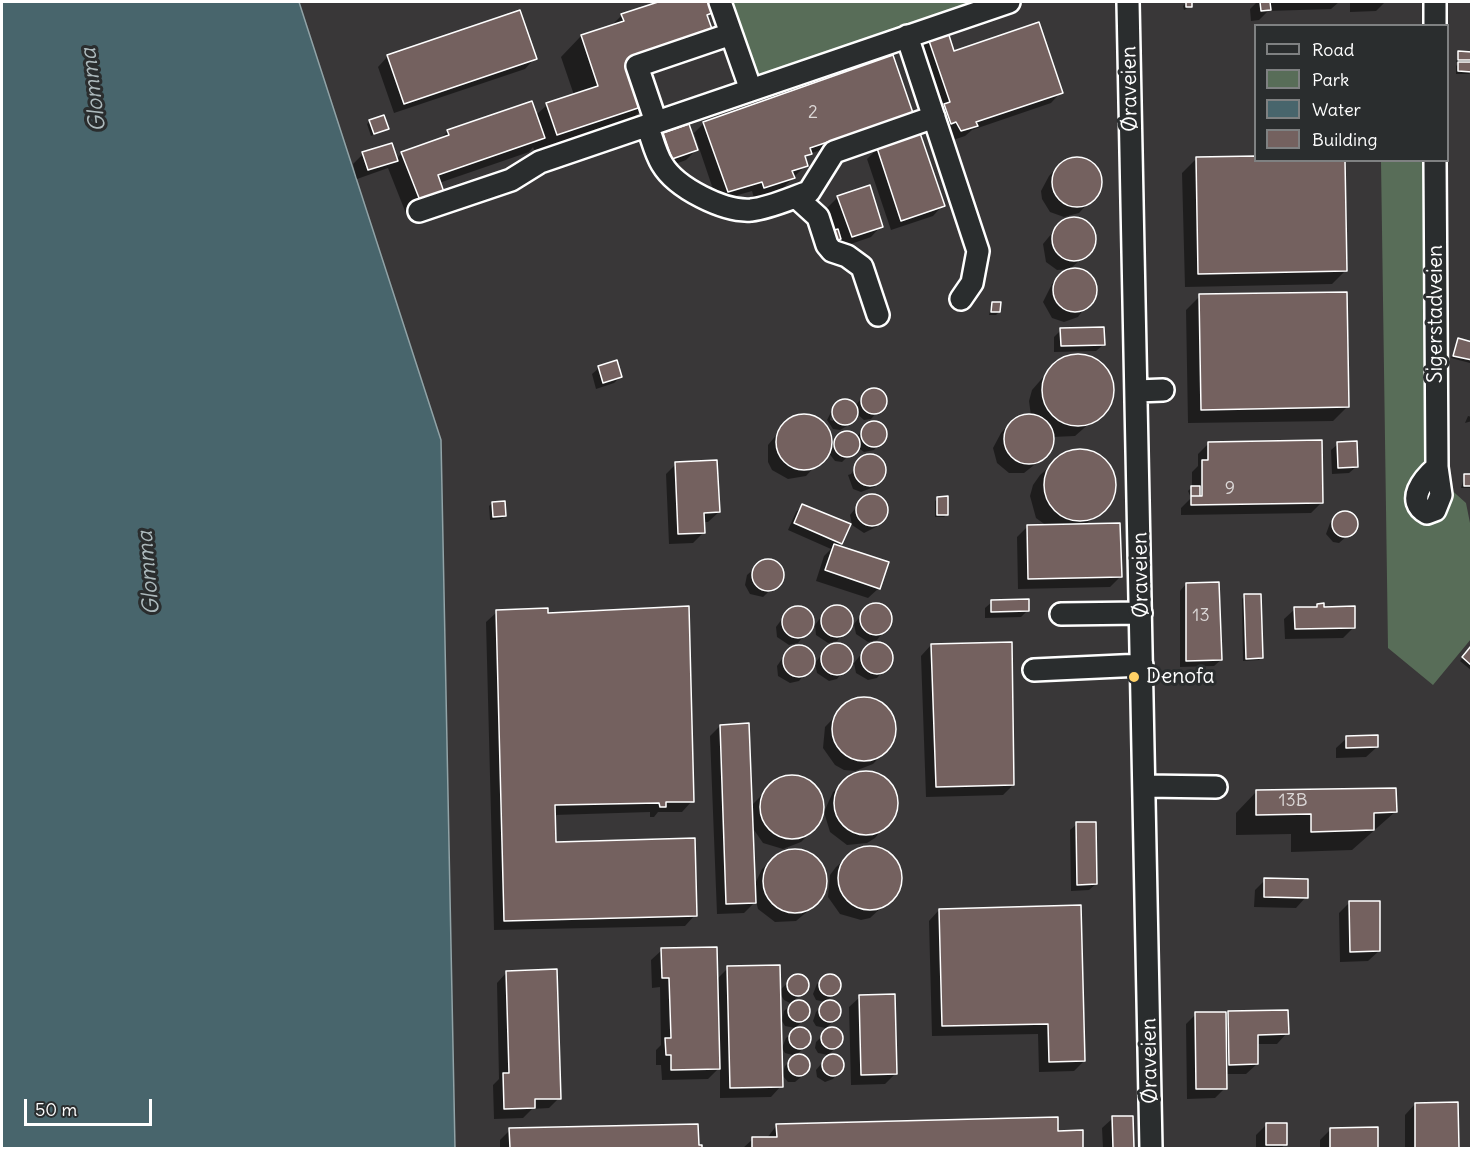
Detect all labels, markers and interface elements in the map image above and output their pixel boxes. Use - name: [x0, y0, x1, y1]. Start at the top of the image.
- legend: [1254, 24, 1449, 162]
- text: Road: [1312, 38, 1354, 61]
- street label: Øraveien: [1117, 46, 1143, 132]
- water label: Glomma: [76, 47, 112, 133]
- text: Park: [1312, 68, 1349, 91]
- text: Water: [1312, 98, 1361, 121]
- house number: 2: [808, 102, 818, 124]
- text: Building: [1312, 128, 1377, 151]
- street label: Sigerstadveien: [1423, 245, 1449, 383]
- house number: 9: [1225, 478, 1235, 500]
- water label: Glomma: [132, 530, 166, 616]
- street label: Øraveien: [1128, 532, 1154, 618]
- house number: 13: [1192, 605, 1210, 627]
- place label: Denofa: [1146, 664, 1215, 690]
- marker: Denofa: [1127, 670, 1141, 684]
- house number: 13B: [1278, 790, 1308, 812]
- street label: Øraveien: [1137, 1018, 1163, 1104]
- scale bar: [27, 1087, 154, 1125]
- text: 50 m: [35, 1098, 77, 1121]

